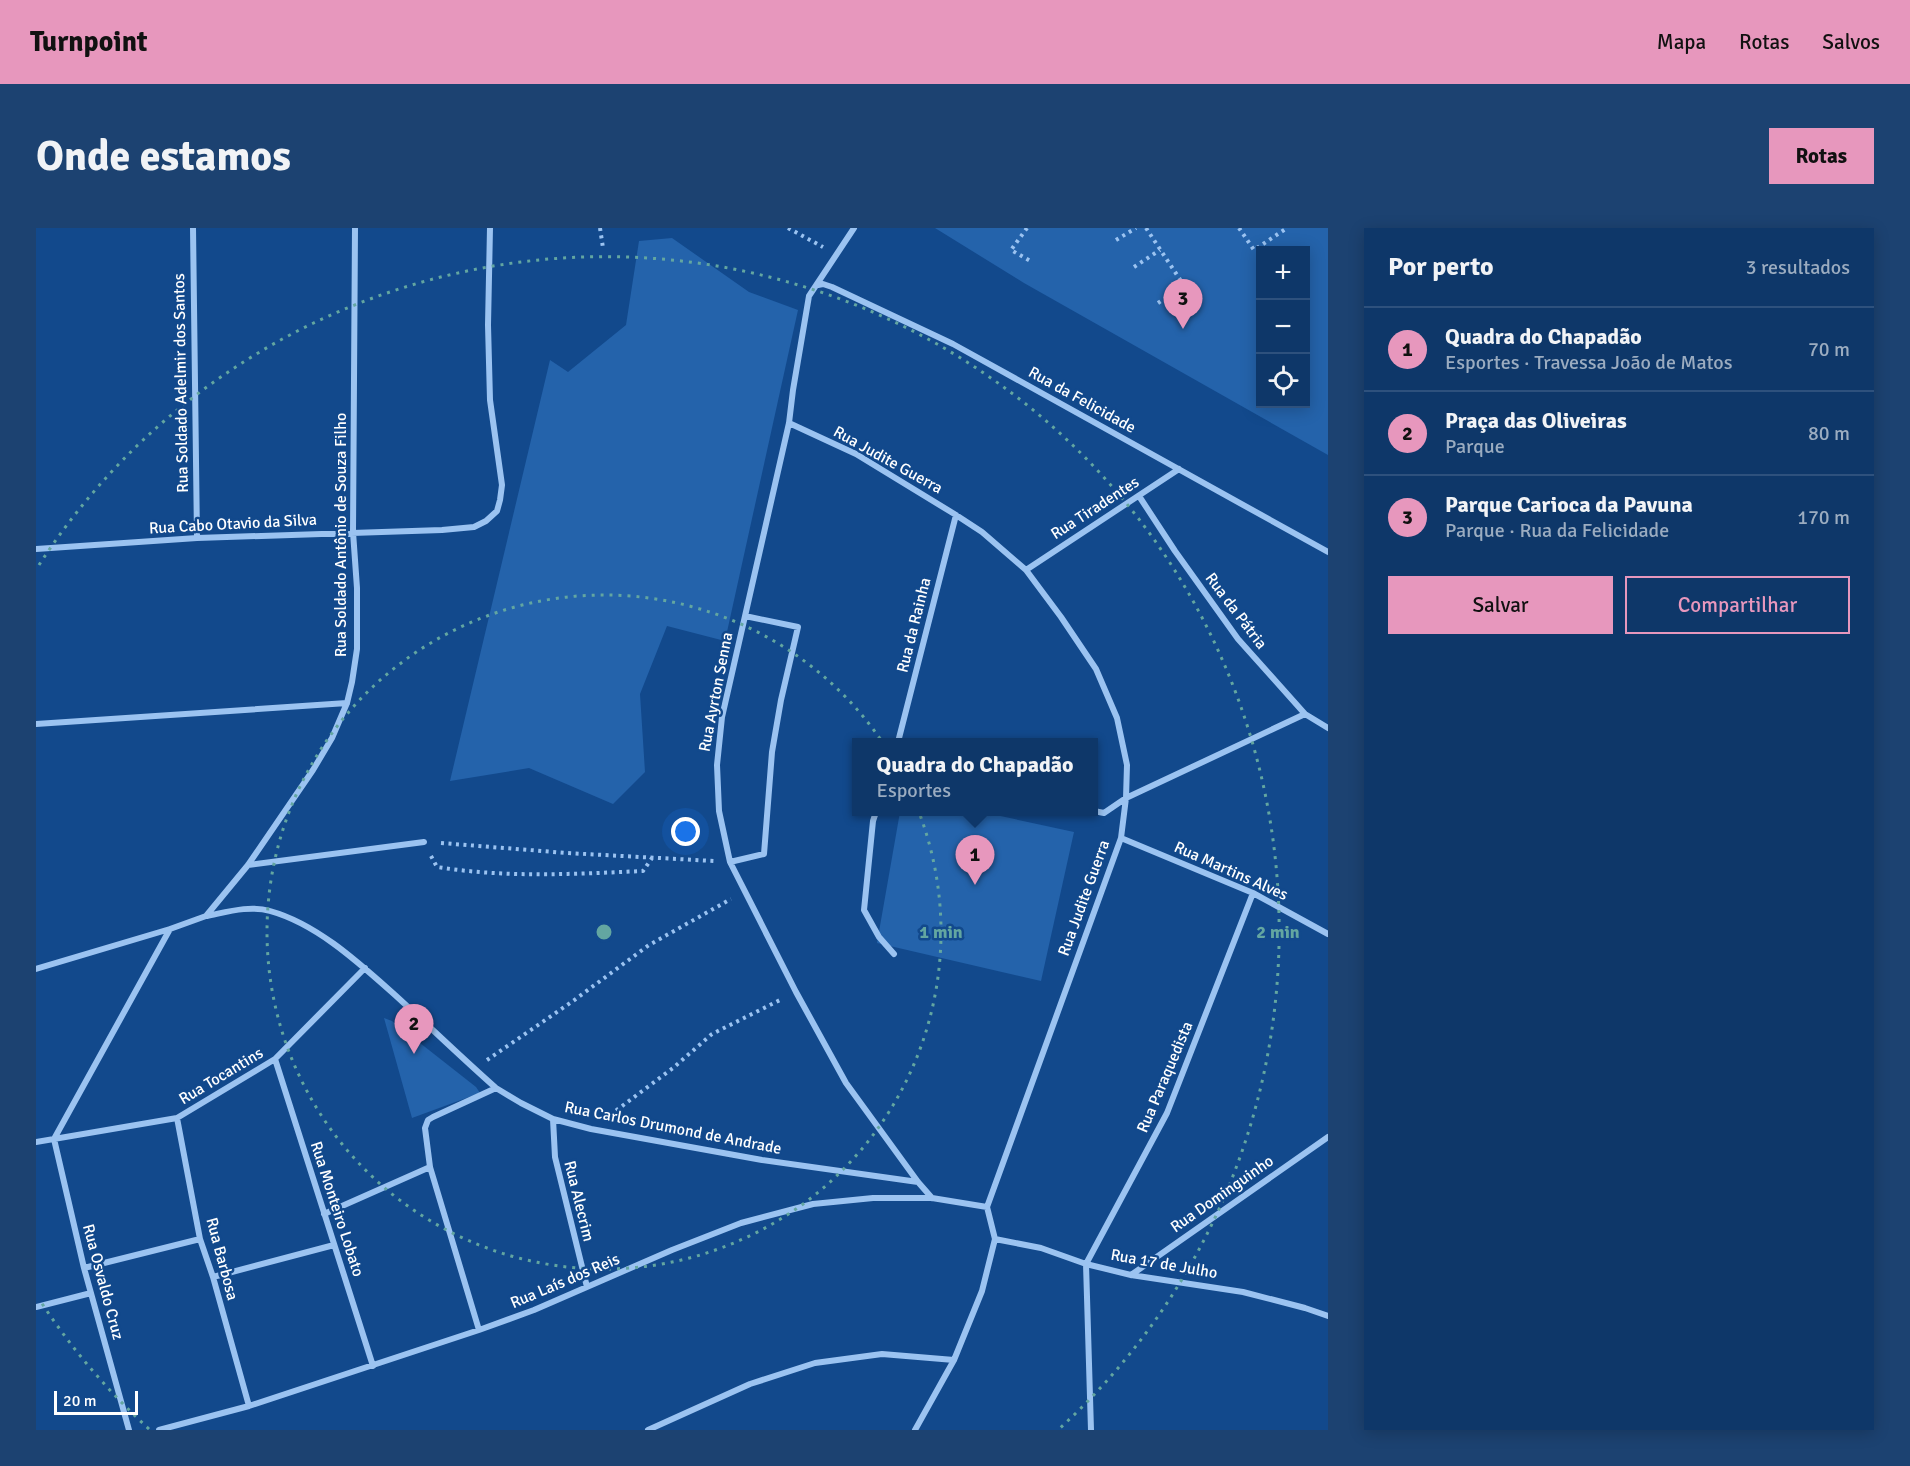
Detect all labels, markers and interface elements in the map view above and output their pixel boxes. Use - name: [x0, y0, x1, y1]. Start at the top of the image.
- text: Turnpoint: [30, 25, 147, 59]
- text: Mapa: [1657, 29, 1706, 55]
- text: Rotas: [1739, 29, 1789, 55]
- text: Salvos: [1822, 29, 1880, 55]
- button: Rotas: [1769, 128, 1874, 184]
- text: Onde estamos: [36, 131, 291, 182]
- map controls: [1256, 246, 1310, 408]
- button: +: [1256, 246, 1310, 300]
- text: Por perto: [1388, 251, 1494, 283]
- text: 3 resultados: [1746, 255, 1850, 280]
- street label: Rua Soldado Adelmir dos Santos: [169, 273, 193, 493]
- pin: 3: [1164, 279, 1202, 329]
- button: −: [1256, 300, 1310, 354]
- text: Quadra do Chapadão: [1445, 323, 1642, 350]
- text: 1: [1402, 337, 1413, 362]
- text: 70 m: [1808, 337, 1850, 362]
- text: Esportes · Travessa João de Matos: [1445, 350, 1732, 375]
- button: locate: [1256, 354, 1310, 408]
- street label: Rua da Felicidade: [1025, 362, 1139, 438]
- text: Praça das Oliveiras: [1445, 407, 1627, 434]
- street label: Rua Soldado Antônio de Souza Filho: [331, 413, 351, 657]
- text: 2: [1402, 421, 1413, 446]
- text: 80 m: [1808, 421, 1850, 446]
- street label: Rua Judite Guerra: [830, 422, 946, 498]
- text: Parque: [1445, 434, 1505, 459]
- street label: Rua Tiradentes: [1047, 472, 1143, 544]
- text: Parque Carioca da Pavuna: [1445, 491, 1693, 518]
- text: 3: [1402, 505, 1413, 530]
- text: 170 m: [1797, 505, 1850, 530]
- street label: Rua Cabo Otavio da Silva: [149, 510, 317, 538]
- text: Parque · Rua da Felicidade: [1445, 518, 1669, 543]
- street label: Rua da Pátria: [1201, 569, 1271, 653]
- street label: Rua da Rainha: [893, 575, 935, 675]
- button: Salvar: [1388, 576, 1613, 634]
- button: Compartilhar: [1625, 576, 1850, 634]
- street label: Rua Ayrton Senna: [695, 631, 737, 753]
- popup: [852, 738, 1098, 816]
- text: Quadra do Chapadão: [877, 751, 1073, 778]
- text: Esportes: [877, 778, 951, 803]
- your location: [671, 817, 700, 846]
- pin: 1: [956, 836, 994, 885]
- street label: Rua Judite Guerra: [1054, 837, 1114, 959]
- street label: Rua Martins Alves: [1171, 837, 1291, 905]
- text: 1 min: [919, 921, 963, 943]
- text: 2 min: [1256, 921, 1300, 943]
- centre of rings: [594, 922, 614, 942]
- pin: 2: [394, 1004, 434, 1054]
- street label: Rua Paraquedista: [1133, 1018, 1197, 1136]
- street label: Rua Tocantins: [175, 1043, 267, 1109]
- street label: Rua Carlos Drumond de Andrade: [563, 1097, 783, 1159]
- street label: Rua Monteiro Lobato: [306, 1139, 368, 1279]
- street label: Rua Dominguinho: [1167, 1151, 1277, 1237]
- street label: Rua Alecrim: [559, 1159, 599, 1243]
- street label: Rua Barbosa: [201, 1215, 243, 1303]
- street label: Rua Osvaldo Cruz: [78, 1222, 128, 1342]
- street label: Rua 17 de Julho: [1109, 1245, 1219, 1283]
- street label: Rua Laís dos Reis: [507, 1249, 623, 1313]
- scale bar: [54, 1388, 138, 1416]
- text: 20 m: [63, 1391, 97, 1411]

